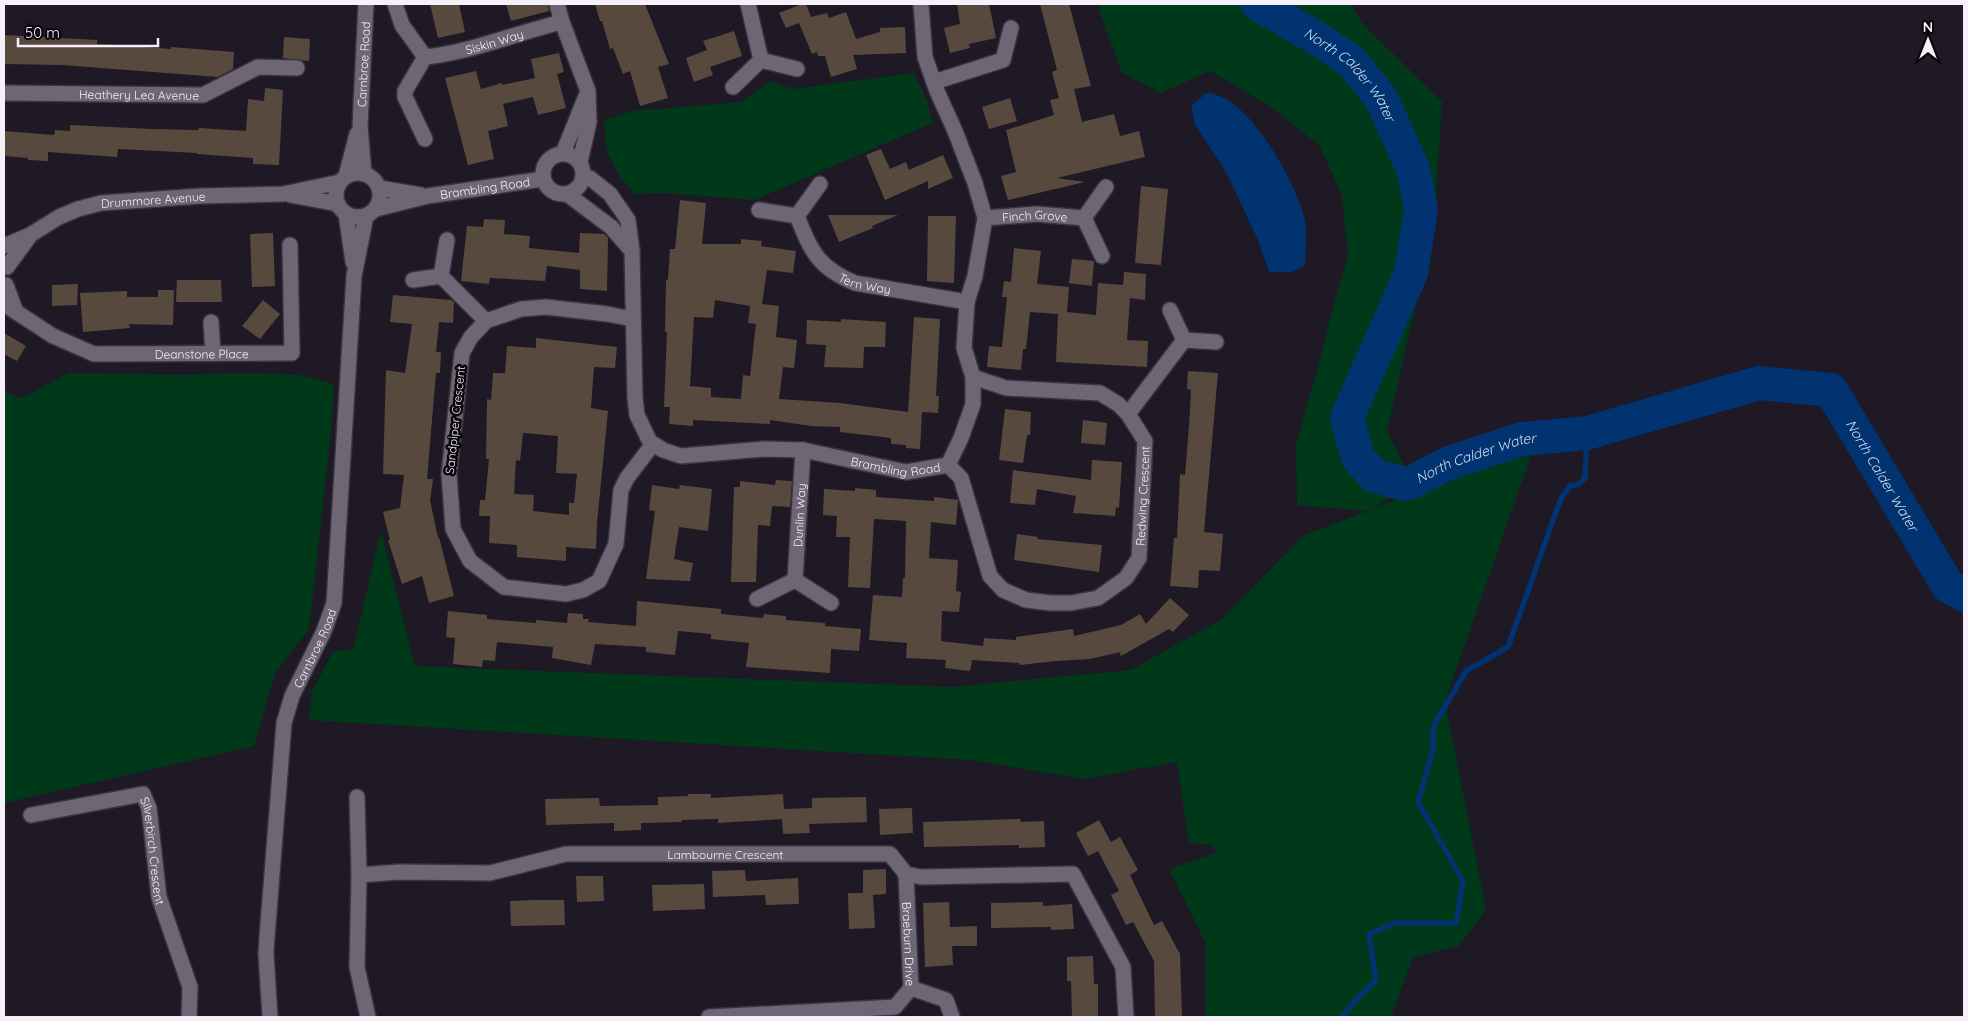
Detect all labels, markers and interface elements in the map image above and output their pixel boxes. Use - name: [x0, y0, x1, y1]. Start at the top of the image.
- scale bar: [18, 15, 158, 47]
- north arrow: [1903, 15, 1953, 65]
- text: N: [1923, 18, 1933, 36]
- street label: Carnbroe Road: [353, 21, 373, 107]
- text: 50 m: [25, 23, 60, 42]
- water label: North Calder Water: [1301, 24, 1400, 126]
- street label: Siskin Way: [464, 26, 525, 57]
- street label: Heathery Lea Avenue: [79, 86, 199, 102]
- street label: Brambling Road: [439, 174, 531, 202]
- street label: Drummore Avenue: [100, 188, 206, 210]
- street label: Finch Grove: [1002, 206, 1068, 224]
- street label: Tern Way: [836, 269, 892, 296]
- street label: Deanstone Place: [155, 346, 249, 361]
- street label: Sandpiper Crescent: [442, 365, 468, 475]
- water label: North Calder Water: [1842, 416, 1923, 536]
- water label: North Calder Water: [1413, 429, 1538, 488]
- street label: Redwing Crescent: [1132, 445, 1152, 546]
- street label: Brambling Road: [850, 453, 941, 480]
- street label: Dunlin Way: [790, 483, 808, 547]
- street label: Carnbroe Road: [290, 607, 339, 690]
- street label: Silverbirch Crescent: [138, 794, 169, 907]
- street label: Lambourne Crescent: [667, 847, 783, 862]
- street label: Braeburn Drive: [900, 902, 918, 987]

